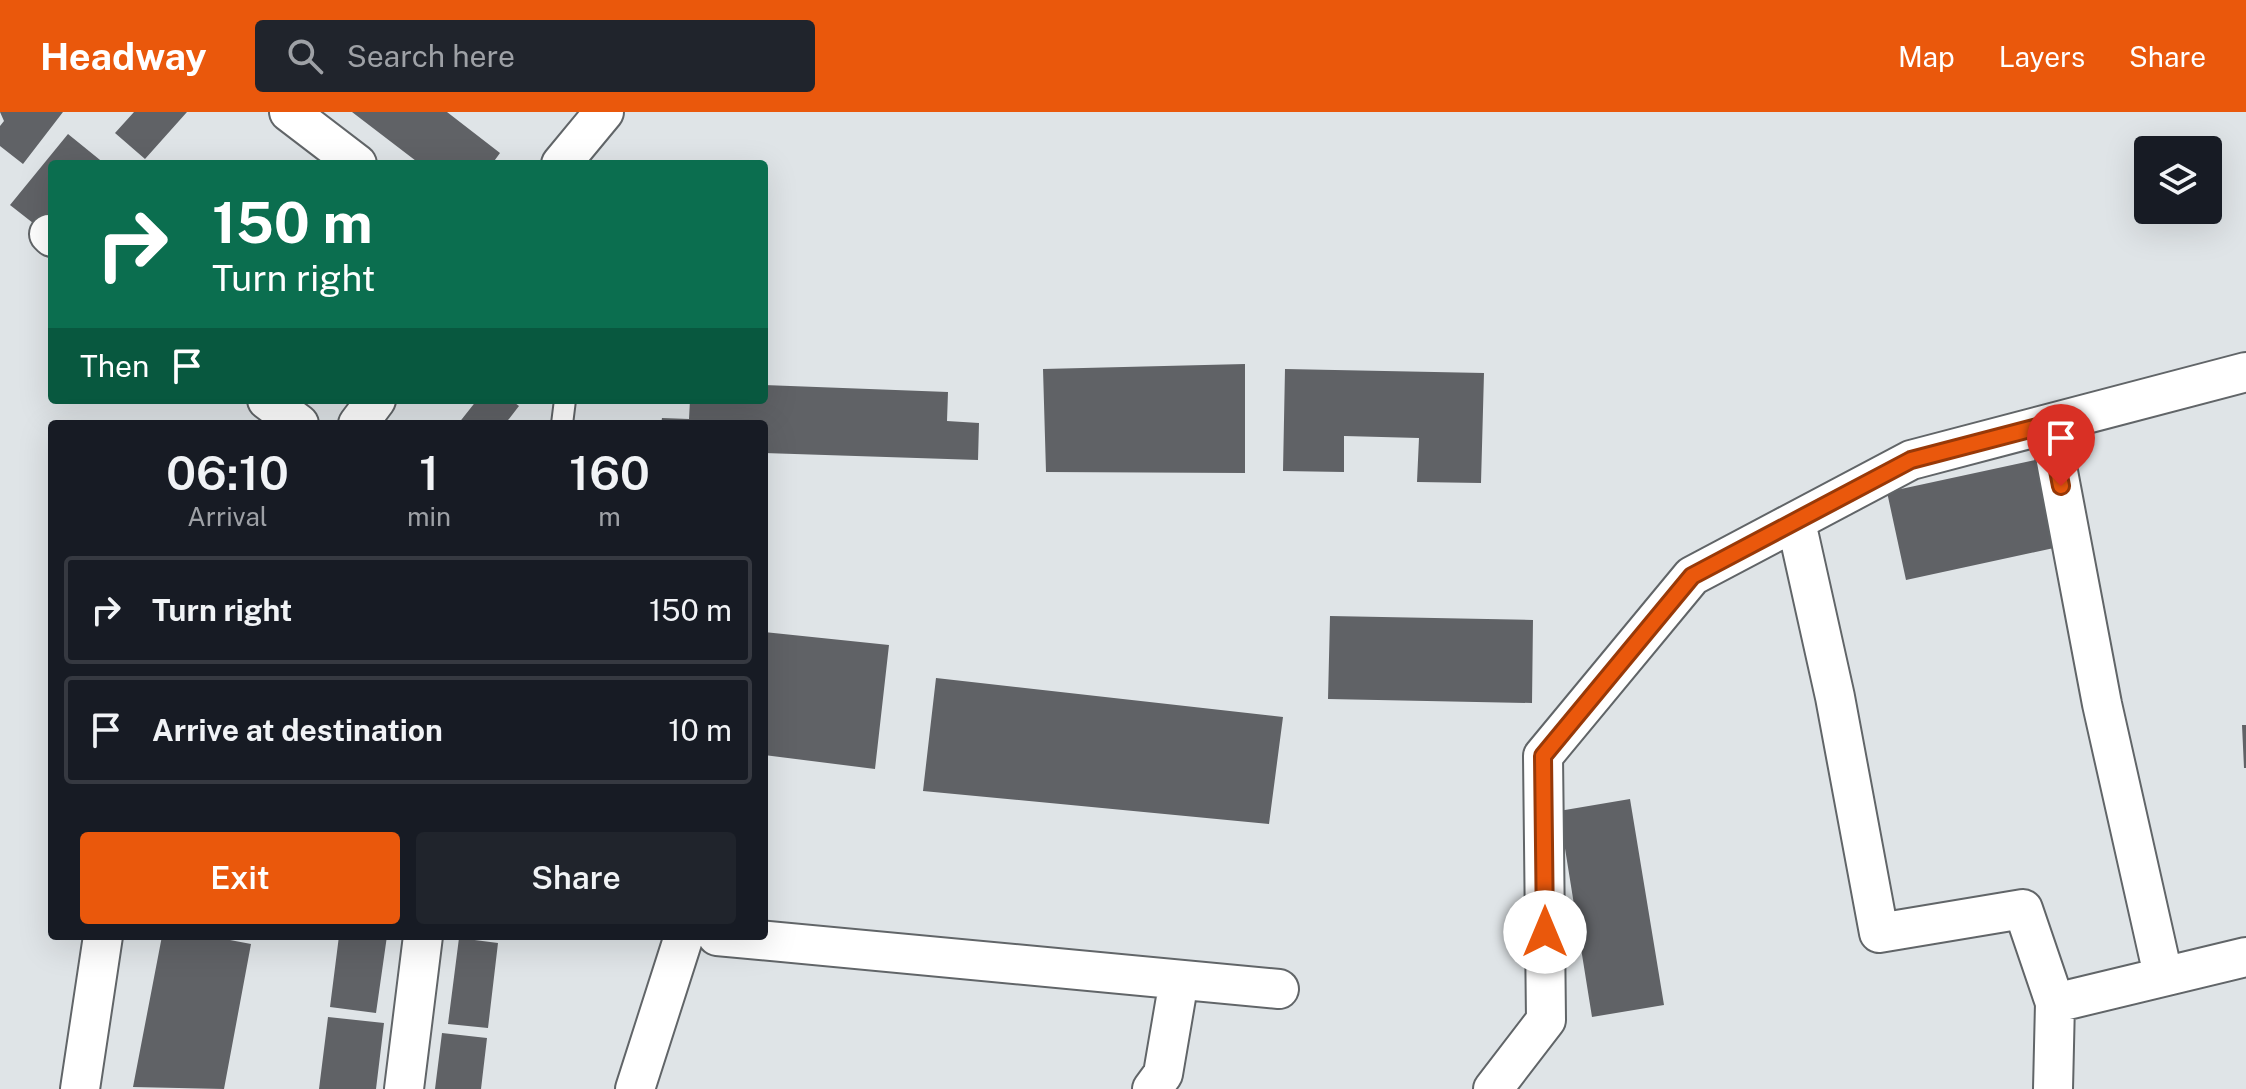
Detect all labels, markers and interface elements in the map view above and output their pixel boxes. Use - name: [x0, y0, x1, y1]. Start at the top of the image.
- search box: [255, 20, 815, 92]
- text: Headway: [40, 34, 207, 79]
- icon: search: [283, 34, 327, 78]
- text: Search here: [347, 38, 515, 74]
- text: Map: [1898, 40, 1955, 73]
- text: Layers: [1999, 40, 2085, 73]
- text: Share: [2129, 40, 2206, 73]
- map controls: [2134, 136, 2222, 224]
- button: layers: [2134, 136, 2222, 224]
- text: 150 m: [212, 190, 373, 256]
- icon: right: [80, 192, 184, 296]
- text: Turn right: [212, 257, 375, 299]
- icon: arrive: [165, 344, 209, 388]
- text: Then: [80, 348, 149, 384]
- pin: [2027, 404, 2095, 486]
- icon: arrive: [2039, 416, 2083, 460]
- text: 06:10: [166, 444, 289, 501]
- text: 1: [419, 444, 439, 501]
- text: 160: [569, 444, 650, 501]
- text: Arrival: [187, 501, 268, 532]
- text: min: [407, 501, 451, 532]
- text: m: [598, 501, 621, 532]
- icon: right: [84, 588, 128, 632]
- text: Turn right: [152, 592, 292, 628]
- text: 150 m: [649, 592, 732, 628]
- icon: arrive: [84, 708, 128, 752]
- text: Arrive at destination: [152, 712, 443, 748]
- text: 10 m: [668, 712, 732, 748]
- button: Exit: [80, 832, 400, 924]
- button: Share: [416, 832, 736, 924]
- position arrow: [1503, 890, 1587, 974]

